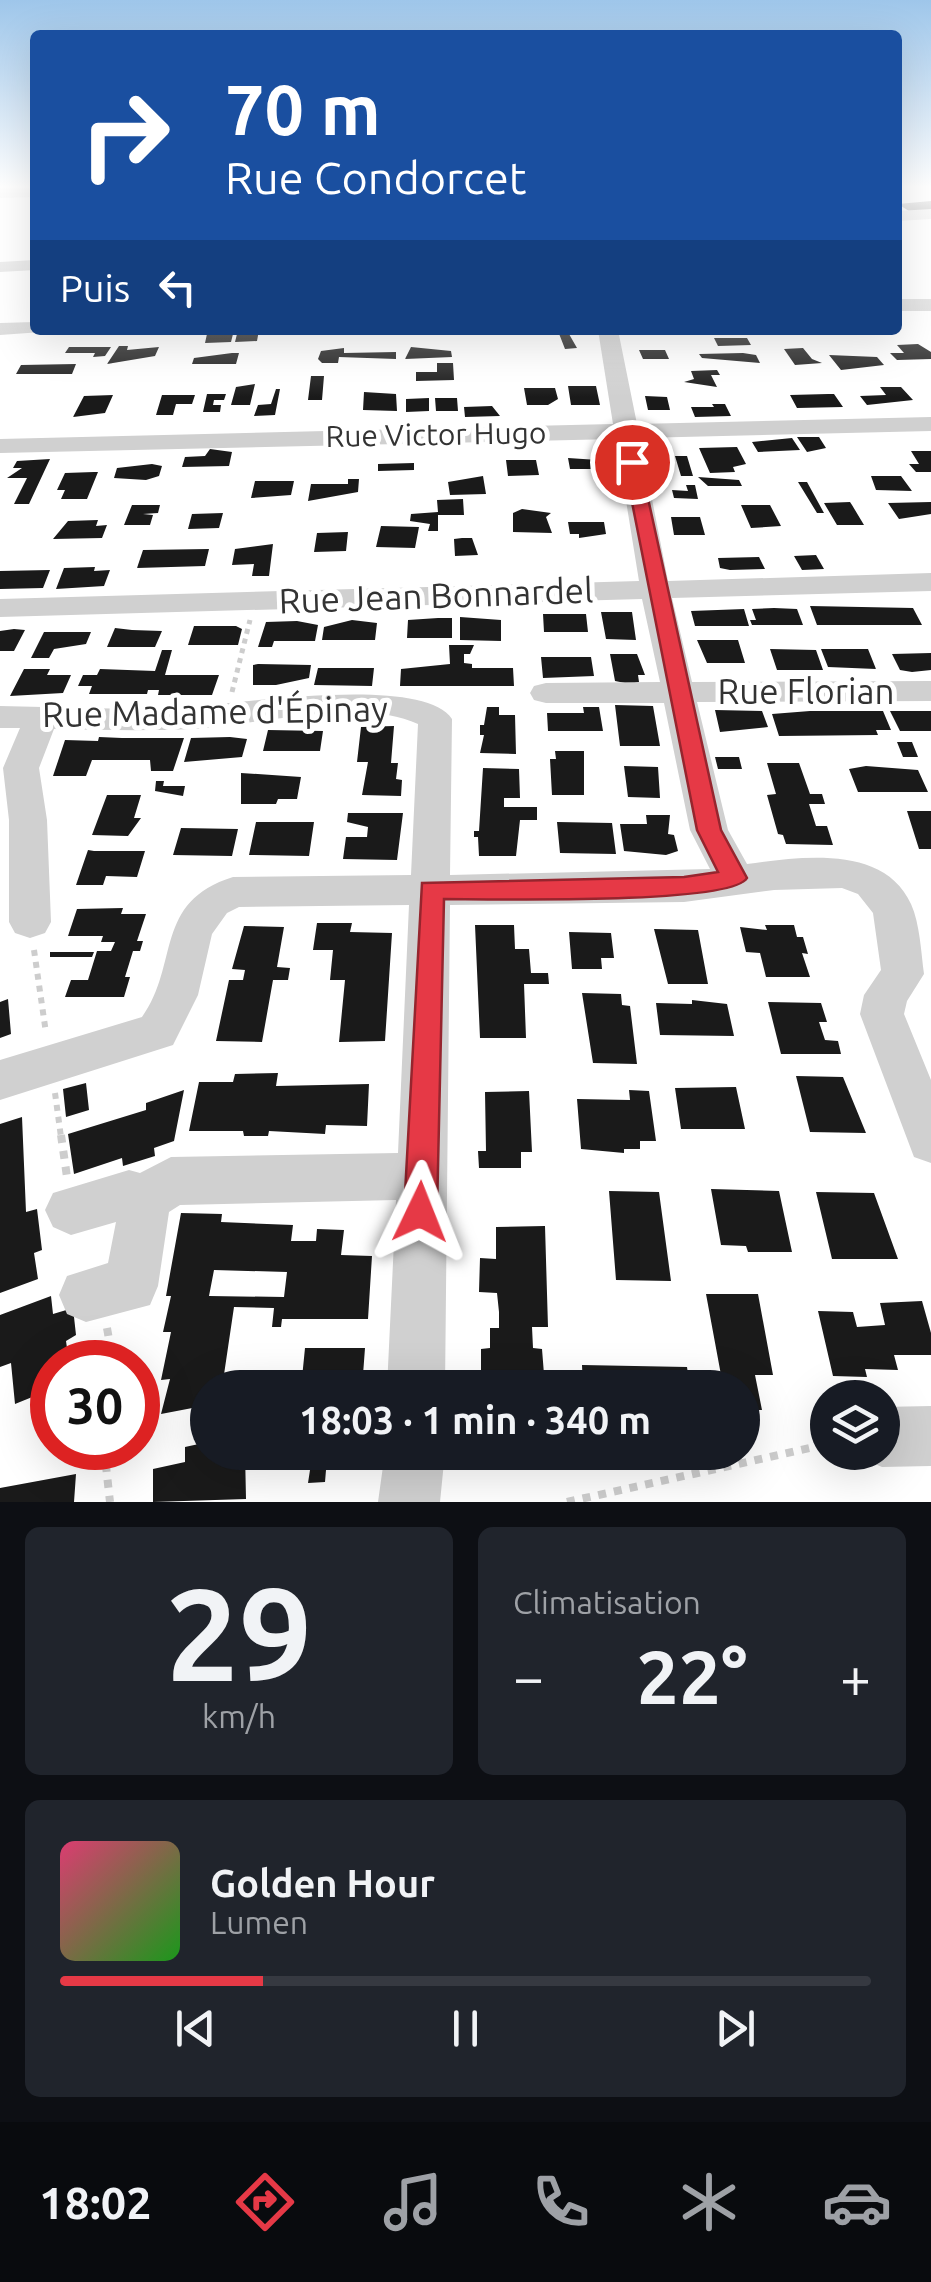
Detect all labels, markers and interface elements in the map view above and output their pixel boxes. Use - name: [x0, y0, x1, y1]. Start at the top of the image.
- icon: right: [60, 70, 190, 200]
- text: 70 m: [225, 70, 381, 148]
- text: Rue Condorcet: [225, 152, 526, 203]
- icon: left: [150, 260, 205, 315]
- text: Puis: [60, 267, 130, 309]
- street label: Rue Victor Hugo: [325, 415, 547, 453]
- pin: [590, 420, 675, 505]
- icon: arrive: [605, 435, 660, 490]
- street label: Rue Jean Bonnardel: [278, 570, 594, 620]
- street label: Rue Florian: [718, 671, 894, 711]
- street label: Rue Madame d'Épinay: [42, 687, 388, 734]
- position arrow: [368, 1160, 472, 1264]
- speed limit sign: 30: [30, 1340, 160, 1470]
- map controls: [810, 1380, 900, 1470]
- button: layers: [810, 1380, 900, 1470]
- text: 18:03 · 1 min · 340 m: [299, 1399, 651, 1441]
- text: 29: [166, 1560, 312, 1706]
- text: Climatisation: [513, 1584, 701, 1620]
- text: 22°: [636, 1634, 748, 1718]
- text: −: [513, 1646, 544, 1707]
- text: +: [840, 1646, 871, 1707]
- text: km/h: [202, 1698, 276, 1734]
- text: Golden Hour: [210, 1862, 435, 1904]
- text: Lumen: [210, 1904, 308, 1940]
- icon: previous: [168, 2001, 223, 2056]
- icon: pause: [438, 2001, 493, 2056]
- icon: next: [708, 2001, 763, 2056]
- icon: directions: [230, 2167, 300, 2237]
- icon: music: [378, 2167, 448, 2237]
- icon: phone: [526, 2167, 596, 2237]
- icon: climate: [674, 2167, 744, 2237]
- icon: car: [822, 2167, 892, 2237]
- text: 18:02: [39, 2177, 152, 2228]

